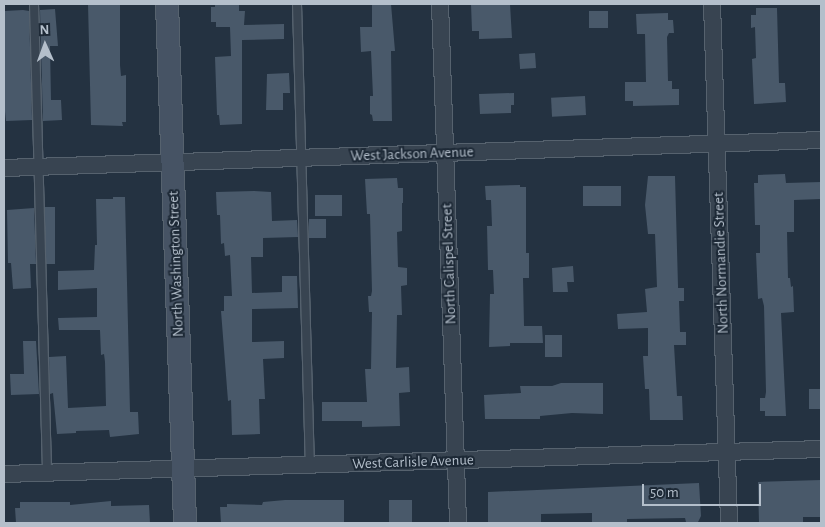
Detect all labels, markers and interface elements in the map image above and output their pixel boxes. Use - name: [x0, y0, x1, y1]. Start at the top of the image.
- north arrow: [20, 20, 70, 70]
- text: N: [39, 23, 50, 37]
- street label: West Jackson Avenue: [350, 143, 474, 165]
- street label: North Washington Street: [164, 191, 188, 337]
- street label: North Normandie Street: [710, 192, 732, 334]
- street label: North Calispel Street: [438, 203, 460, 325]
- street label: West Carlisle Avenue: [352, 451, 474, 473]
- scale bar: [645, 474, 764, 506]
- text: 50 m: [650, 485, 679, 500]

